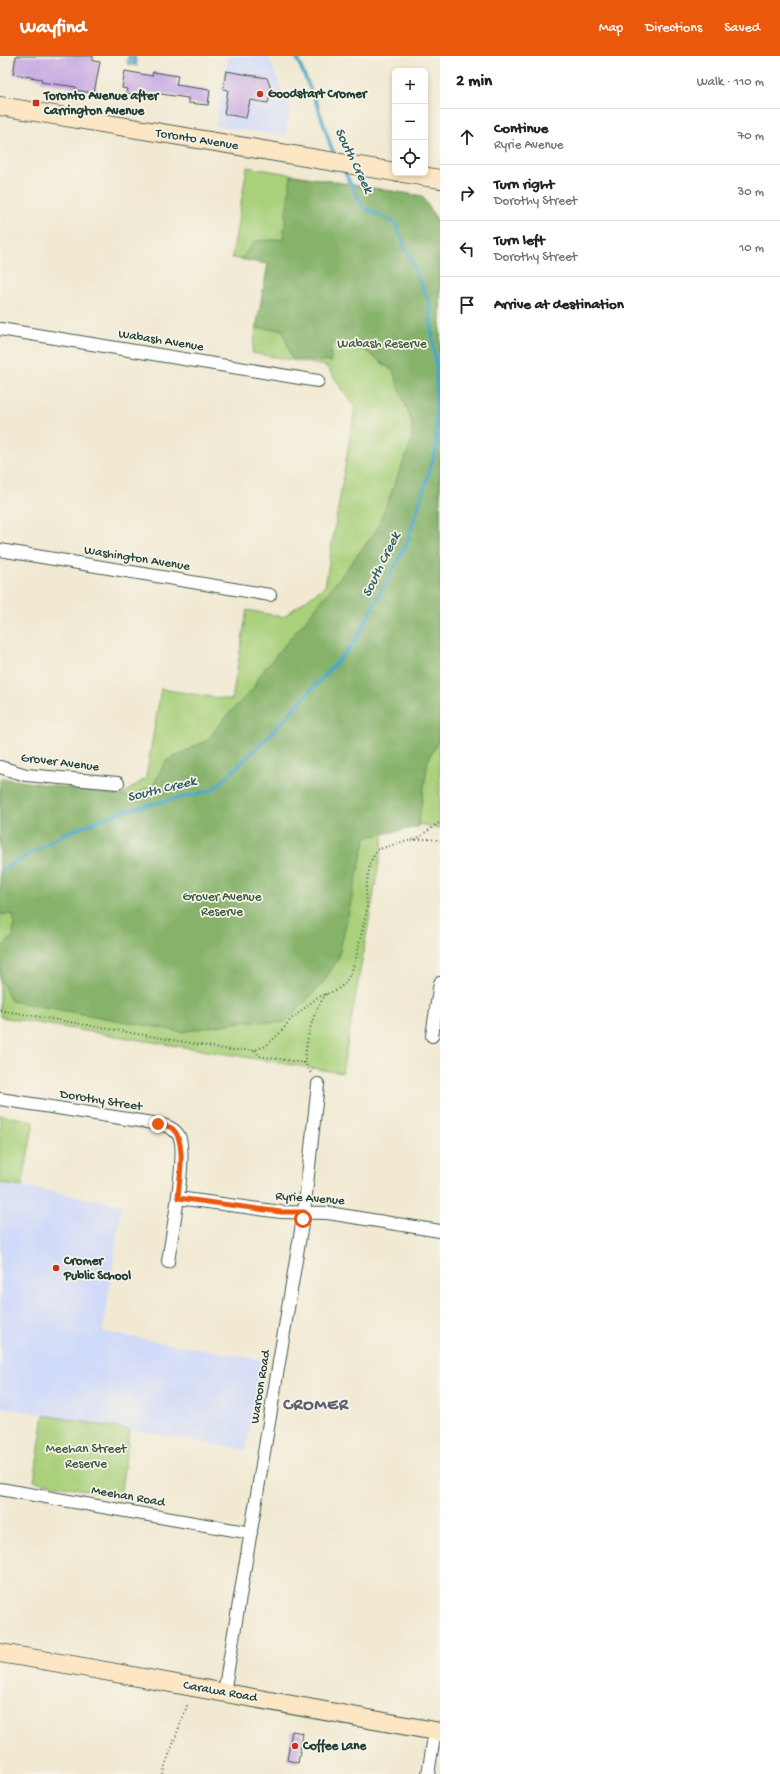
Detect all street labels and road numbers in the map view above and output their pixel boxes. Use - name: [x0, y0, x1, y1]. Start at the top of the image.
- street label: Toronto Avenue: [154, 126, 240, 154]
- street label: Wabash Avenue: [117, 327, 205, 355]
- street label: Washington Avenue: [83, 543, 191, 575]
- street label: Grover Avenue: [20, 751, 100, 775]
- street label: Dorothy Street: [58, 1087, 145, 1115]
- street label: Ryrie Avenue: [275, 1189, 345, 1209]
- street label: Waroon Road: [248, 1348, 274, 1425]
- street label: Meehan Road: [90, 1483, 167, 1511]
- street label: Carawa Road: [182, 1678, 260, 1706]

